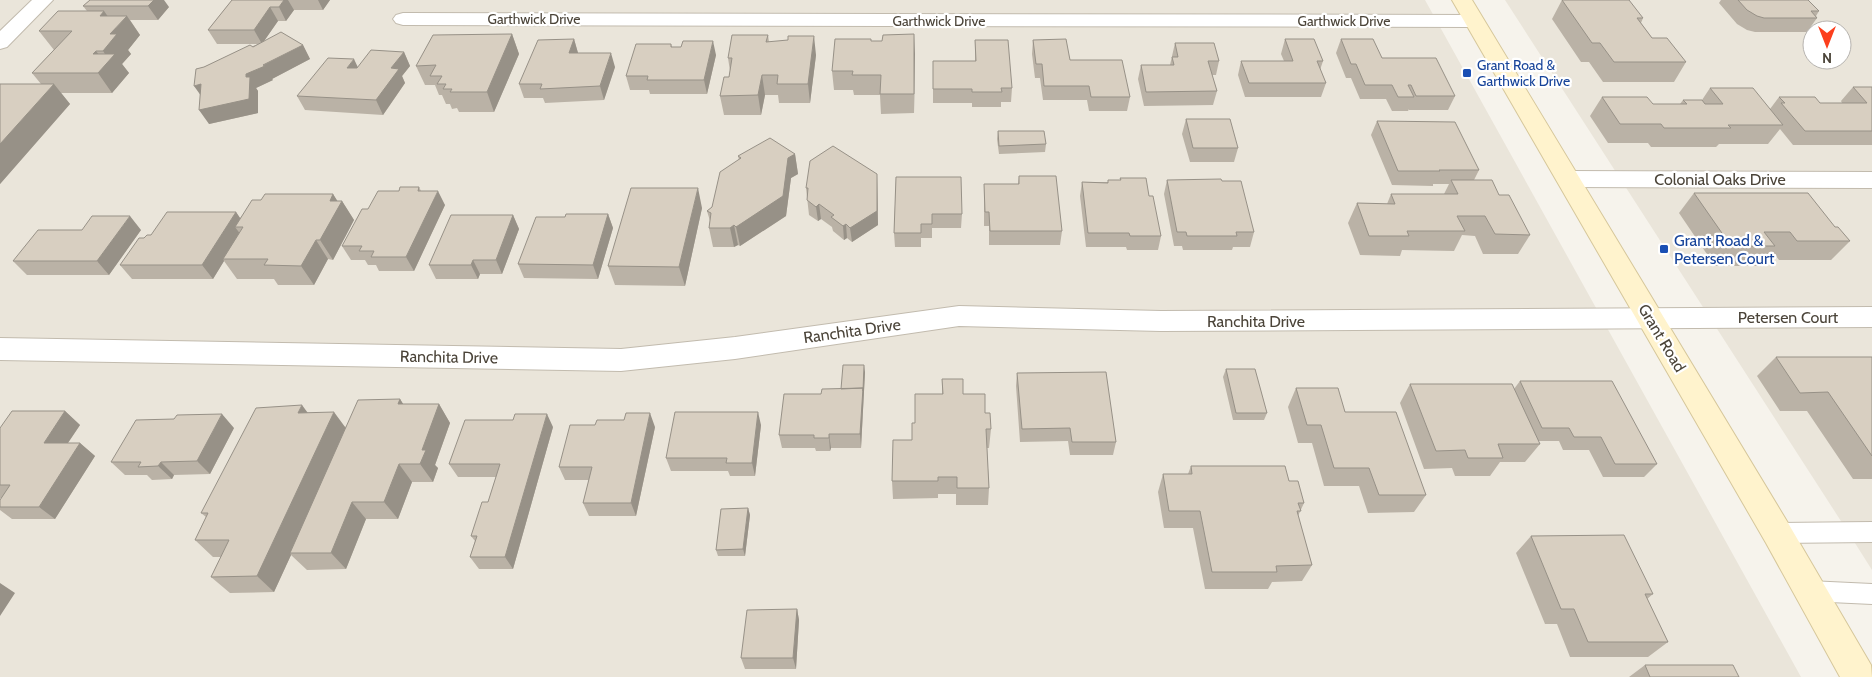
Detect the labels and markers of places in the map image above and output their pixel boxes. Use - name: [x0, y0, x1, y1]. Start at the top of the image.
- place label: Grant Road & Garthwick Drive: [1477, 56, 1570, 90]
- marker: Grant Road & Garthwick Drive: [1461, 67, 1473, 79]
- place label: Grant Road & Petersen Court: [1674, 231, 1775, 268]
- marker: Grant Road & Petersen Court: [1658, 243, 1670, 255]

